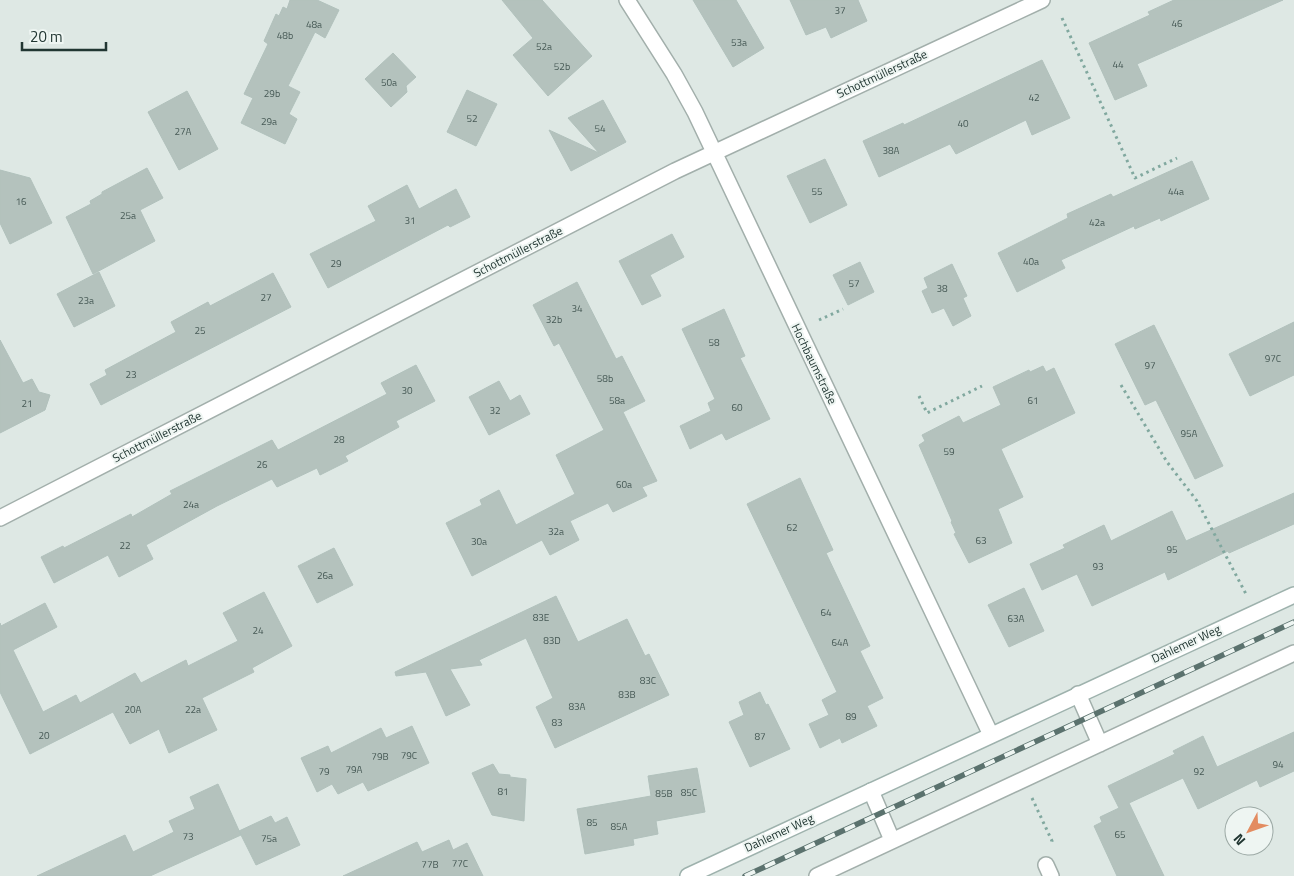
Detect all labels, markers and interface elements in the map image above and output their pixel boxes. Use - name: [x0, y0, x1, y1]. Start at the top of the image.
- house number: 37: [834, 3, 846, 18]
- house number: 46: [1171, 16, 1183, 31]
- house number: 48a: [306, 17, 322, 32]
- scale bar: [22, 20, 106, 52]
- text: 20 m: [30, 25, 63, 48]
- house number: 48b: [277, 28, 293, 43]
- house number: 53a: [731, 35, 747, 50]
- house number: 52a: [536, 39, 552, 54]
- street label: Schottmüllerstraße: [833, 44, 930, 103]
- house number: 44: [1112, 57, 1124, 72]
- house number: 52b: [554, 59, 570, 74]
- house number: 50a: [381, 75, 397, 90]
- house number: 29b: [264, 86, 280, 101]
- house number: 42: [1028, 90, 1040, 105]
- house number: 52: [466, 111, 478, 126]
- house number: 29a: [261, 114, 277, 129]
- house number: 40: [957, 116, 969, 131]
- house number: 54: [594, 121, 606, 136]
- house number: 27A: [174, 124, 192, 139]
- house number: 38A: [882, 143, 900, 158]
- house number: 55: [811, 184, 823, 199]
- house number: 44a: [1168, 184, 1184, 199]
- house number: 16: [15, 194, 27, 209]
- house number: 25a: [120, 208, 136, 223]
- house number: 31: [404, 213, 416, 228]
- house number: 42a: [1089, 215, 1105, 230]
- street label: Schottmüllerstraße: [470, 221, 566, 282]
- house number: 40a: [1023, 254, 1039, 269]
- house number: 29: [330, 256, 342, 271]
- house number: 57: [848, 276, 860, 291]
- house number: 38: [936, 281, 948, 296]
- house number: 27: [260, 290, 272, 305]
- house number: 23a: [78, 293, 94, 308]
- house number: 34: [571, 301, 583, 316]
- house number: 32b: [546, 312, 562, 327]
- street label: Hochbaumstraße: [787, 320, 842, 407]
- house number: 25: [194, 323, 206, 338]
- house number: 58: [708, 335, 720, 350]
- house number: 97C: [1265, 351, 1282, 366]
- house number: 97: [1144, 358, 1156, 373]
- house number: 23: [125, 367, 137, 382]
- house number: 58b: [597, 371, 613, 386]
- house number: 30: [401, 383, 413, 398]
- house number: 58a: [609, 393, 625, 408]
- house number: 61: [1027, 393, 1039, 408]
- house number: 21: [21, 396, 33, 411]
- house number: 60: [731, 400, 743, 415]
- house number: 32: [489, 403, 501, 418]
- street label: Schottmüllerstraße: [109, 406, 205, 467]
- house number: 95A: [1180, 426, 1198, 441]
- house number: 28: [333, 432, 345, 447]
- house number: 59: [943, 444, 955, 459]
- house number: 26: [256, 457, 268, 472]
- house number: 60a: [616, 477, 632, 492]
- house number: 24a: [183, 497, 199, 512]
- house number: 62: [786, 520, 798, 535]
- house number: 32a: [548, 524, 564, 539]
- house number: 63: [975, 533, 987, 548]
- house number: 30a: [471, 534, 487, 549]
- house number: 22: [119, 538, 131, 553]
- house number: 95: [1166, 542, 1178, 557]
- house number: 93: [1092, 559, 1104, 574]
- house number: 26a: [317, 568, 333, 583]
- house number: 64: [820, 605, 832, 620]
- house number: 83E: [533, 610, 550, 625]
- house number: 63A: [1007, 611, 1025, 626]
- street label: Dahlemer Weg: [1148, 619, 1224, 668]
- house number: 24: [252, 623, 264, 638]
- house number: 83D: [543, 633, 561, 648]
- house number: 64A: [831, 635, 849, 650]
- house number: 83C: [640, 673, 657, 688]
- house number: 83B: [618, 687, 636, 702]
- house number: 83A: [568, 699, 586, 714]
- house number: 20A: [124, 702, 142, 717]
- house number: 22a: [185, 702, 201, 717]
- house number: 89: [845, 709, 857, 724]
- house number: 83: [551, 715, 563, 730]
- house number: 20: [38, 728, 50, 743]
- house number: 87: [754, 729, 766, 744]
- house number: 79C: [401, 748, 418, 763]
- house number: 79B: [371, 749, 389, 764]
- house number: 94: [1272, 757, 1284, 772]
- house number: 79A: [345, 762, 363, 777]
- house number: 79: [318, 764, 330, 779]
- house number: 92: [1193, 764, 1205, 779]
- house number: 81: [497, 784, 509, 799]
- house number: 85C: [681, 785, 698, 800]
- house number: 85B: [655, 786, 673, 801]
- north arrow: [1224, 806, 1274, 856]
- street label: Dahlemer Weg: [741, 808, 817, 857]
- house number: 85: [586, 815, 598, 830]
- house number: 85A: [610, 819, 628, 834]
- house number: 65: [1114, 827, 1126, 842]
- house number: 73: [182, 829, 194, 844]
- text: N: [1228, 829, 1250, 850]
- house number: 75a: [261, 831, 277, 846]
- house number: 77C: [452, 856, 469, 871]
- house number: 77B: [421, 857, 439, 872]

